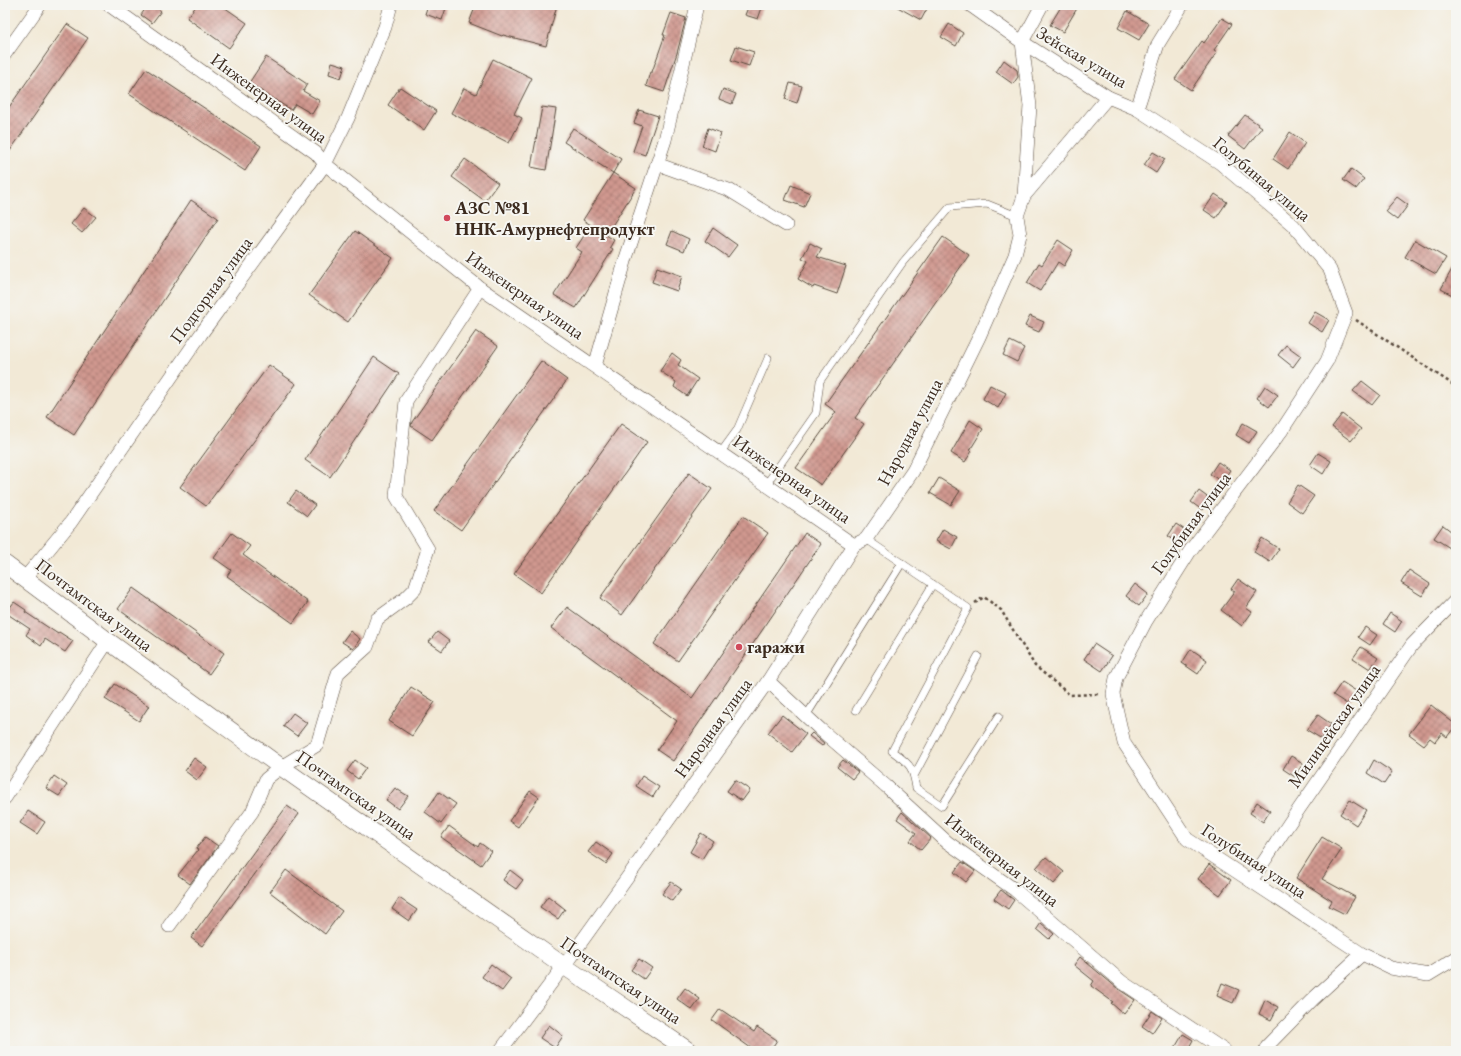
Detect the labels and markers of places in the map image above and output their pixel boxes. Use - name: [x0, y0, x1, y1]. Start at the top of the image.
- place label: АЗС №81 ННК-Амурнефтепродукт: [454, 196, 655, 240]
- marker: АЗС №81 ННК-Амурнефтепродукт: [442, 213, 452, 223]
- place label: гаражи: [747, 635, 805, 658]
- marker: гаражи: [734, 642, 744, 652]

